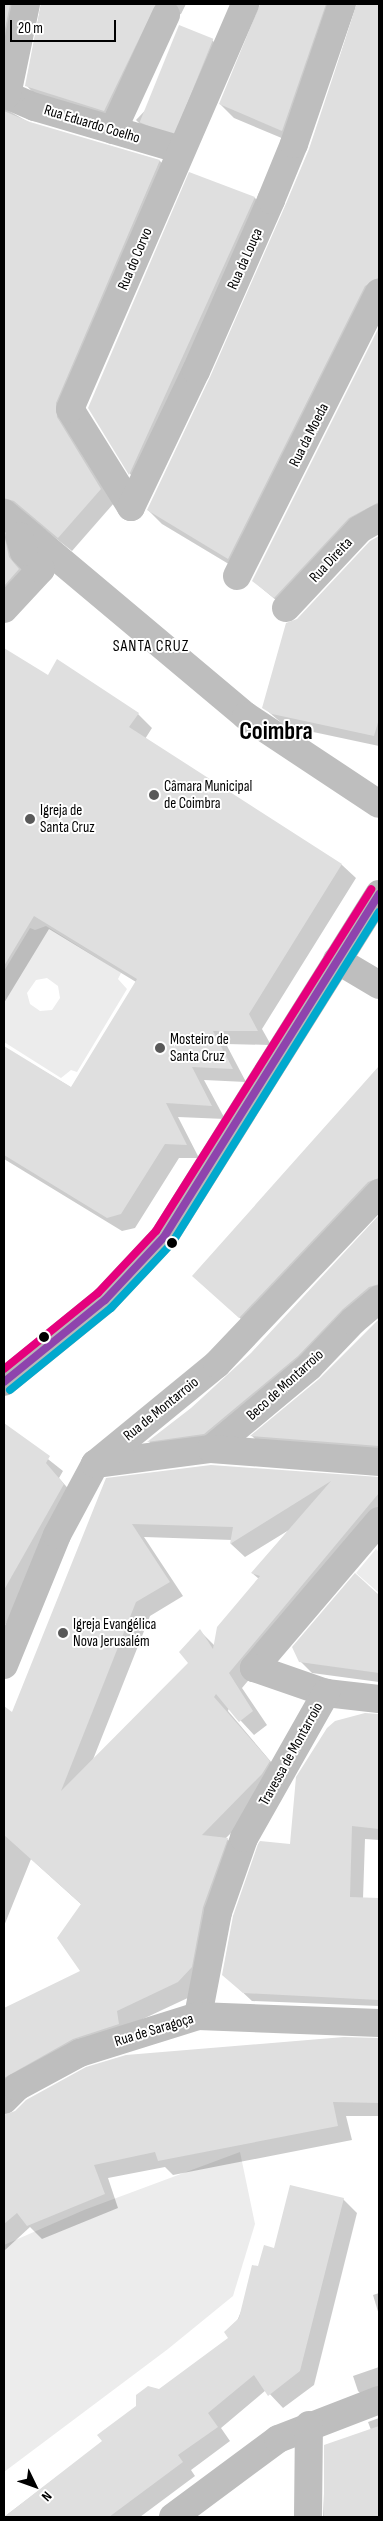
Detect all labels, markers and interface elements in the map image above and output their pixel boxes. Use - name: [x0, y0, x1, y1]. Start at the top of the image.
- scale bar: [12, 10, 119, 42]
- text: 20 m: [18, 19, 43, 38]
- street label: Rua Eduardo Coelho: [42, 101, 142, 147]
- street label: Rua do Corvo: [114, 225, 156, 293]
- street label: Rua da Louça: [224, 226, 266, 292]
- street label: Rua da Moeda: [285, 400, 333, 470]
- street label: Rua Direita: [306, 534, 356, 586]
- district label: SANTA CRUZ: [111, 637, 191, 657]
- district label: Coimbra: [239, 717, 313, 747]
- place label: Câmara Municipal de Coimbra: [164, 777, 252, 812]
- marker: Câmara Municipal de Coimbra: [148, 789, 160, 801]
- place label: Igreja de Santa Cruz: [40, 801, 95, 836]
- marker: Igreja de Santa Cruz: [24, 813, 36, 825]
- place label: Mosteiro de Santa Cruz: [170, 1030, 229, 1065]
- marker: Mosteiro de Santa Cruz: [154, 1042, 166, 1054]
- unlabelled marker: [167, 1238, 177, 1248]
- unlabelled marker: [39, 1332, 49, 1342]
- street label: Beco de Montarroio: [243, 1346, 327, 1424]
- street label: Rua de Montarroio: [120, 1373, 202, 1445]
- place label: Igreja Evangélica Nova Jerusalém: [73, 1615, 156, 1650]
- marker: Igreja Evangélica Nova Jerusalém: [57, 1627, 69, 1639]
- street label: Travessa de Montarroio: [255, 1699, 327, 1809]
- street label: Rua de Saragoça: [112, 2009, 196, 2051]
- north arrow: [10, 2461, 60, 2511]
- text: N: [38, 2488, 55, 2505]

